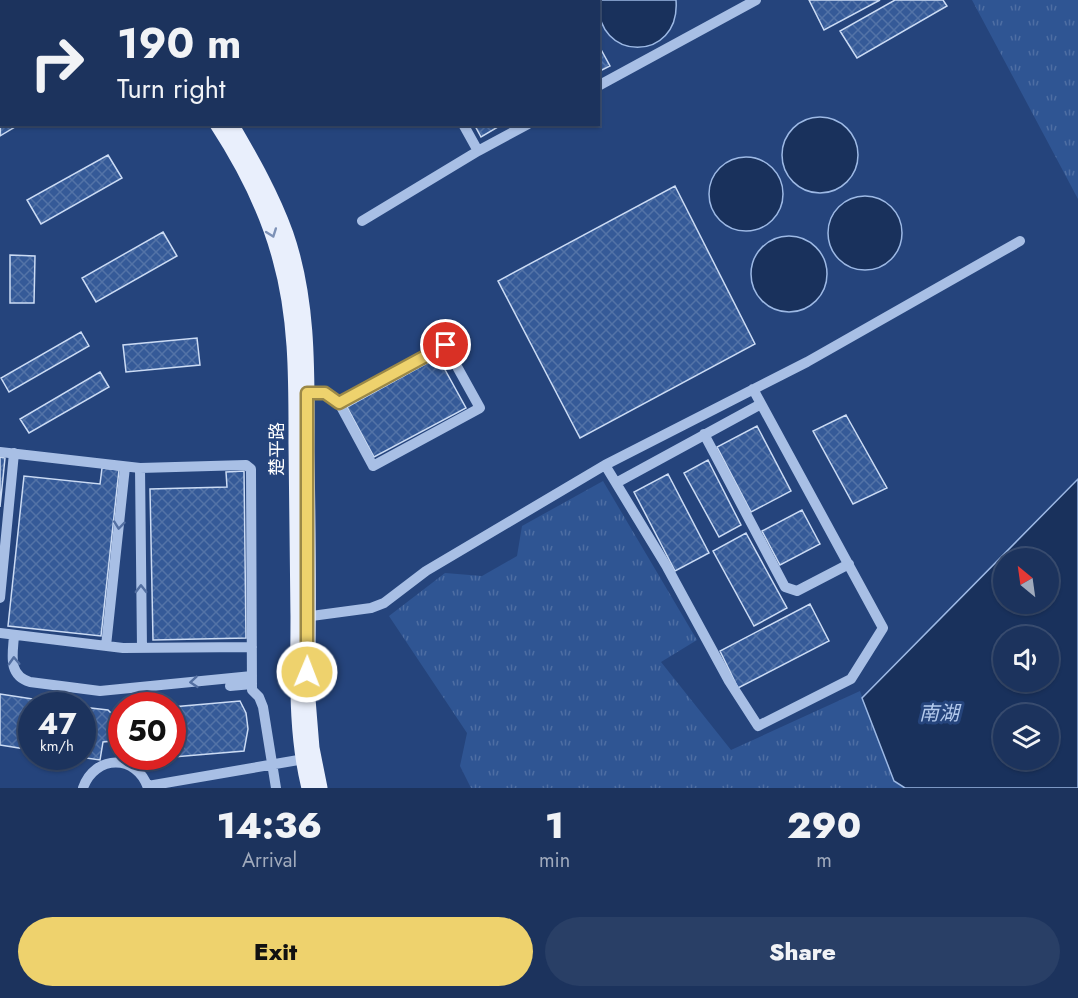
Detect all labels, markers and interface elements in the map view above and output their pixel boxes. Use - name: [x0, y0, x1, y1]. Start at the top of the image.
- text: 190 m: [117, 13, 241, 74]
- icon: right: [18, 24, 96, 102]
- text: Turn right: [117, 69, 225, 108]
- one-way arrow: [264, 227, 277, 237]
- pin: [420, 319, 471, 370]
- icon: arrive: [429, 328, 462, 361]
- street label: 楚平路: [264, 422, 290, 476]
- one-way arrow: [113, 520, 126, 529]
- north arrow: [993, 548, 1059, 614]
- map controls: [993, 548, 1059, 770]
- one-way arrow: [135, 585, 147, 594]
- button: sound: [993, 626, 1059, 692]
- position arrow: [275, 640, 339, 704]
- one-way arrow: [8, 656, 20, 665]
- one-way arrow: [189, 675, 198, 688]
- speed limit sign: 50: [108, 692, 186, 770]
- water label: 南湖: [919, 699, 962, 728]
- text: 47: [37, 702, 77, 745]
- button: layers: [993, 704, 1059, 770]
- text: km/h: [40, 735, 74, 757]
- text: 14:36: [217, 799, 322, 851]
- text: 1: [545, 799, 564, 851]
- text: 290: [787, 799, 861, 851]
- text: Arrival: [242, 846, 297, 875]
- text: min: [539, 846, 570, 875]
- text: m: [816, 846, 832, 875]
- button: Exit: [18, 917, 533, 986]
- button: Share: [545, 917, 1060, 986]

